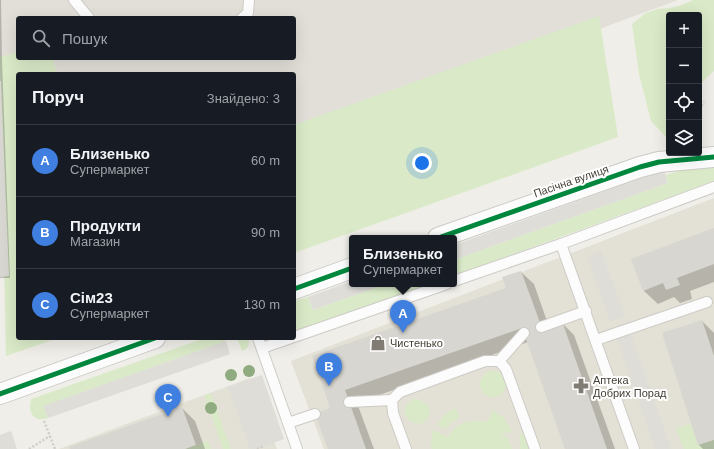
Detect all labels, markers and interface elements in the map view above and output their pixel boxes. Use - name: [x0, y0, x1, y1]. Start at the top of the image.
- map controls: [666, 12, 702, 156]
- button: +: [666, 12, 702, 48]
- search box: [16, 16, 296, 60]
- icon: search: [30, 27, 52, 49]
- text: Пошук: [62, 30, 107, 47]
- button: −: [666, 48, 702, 84]
- button: locate: [666, 84, 702, 120]
- text: Поруч: [32, 88, 84, 107]
- text: Знайдено: 3: [207, 91, 280, 106]
- button: layers: [666, 120, 702, 156]
- text: Близенько: [70, 145, 150, 162]
- text: A: [40, 153, 50, 168]
- text: 60 m: [251, 153, 280, 168]
- your location: [412, 153, 432, 173]
- text: Супермаркет: [70, 162, 149, 177]
- street label: Пасічна вулиця: [532, 163, 610, 199]
- text: Продукти: [70, 217, 141, 234]
- text: B: [40, 225, 50, 240]
- text: 90 m: [251, 225, 280, 240]
- text: Магазин: [70, 234, 120, 249]
- popup: [349, 235, 457, 287]
- text: Близенько: [363, 245, 443, 262]
- text: Супермаркет: [363, 262, 442, 277]
- text: Сім23: [70, 289, 113, 306]
- text: C: [40, 297, 50, 312]
- text: 130 m: [244, 297, 280, 312]
- pin: A: [390, 300, 416, 333]
- text: Супермаркет: [70, 306, 149, 321]
- shop icon: Чистенько: [369, 334, 387, 352]
- place label: Чистенько: [390, 337, 443, 349]
- pin: B: [316, 353, 342, 386]
- place label: Аптека Добрих Порад: [593, 374, 667, 399]
- pharmacy icon: Аптека Добрих Порад: [572, 377, 590, 395]
- pin: C: [155, 384, 181, 417]

